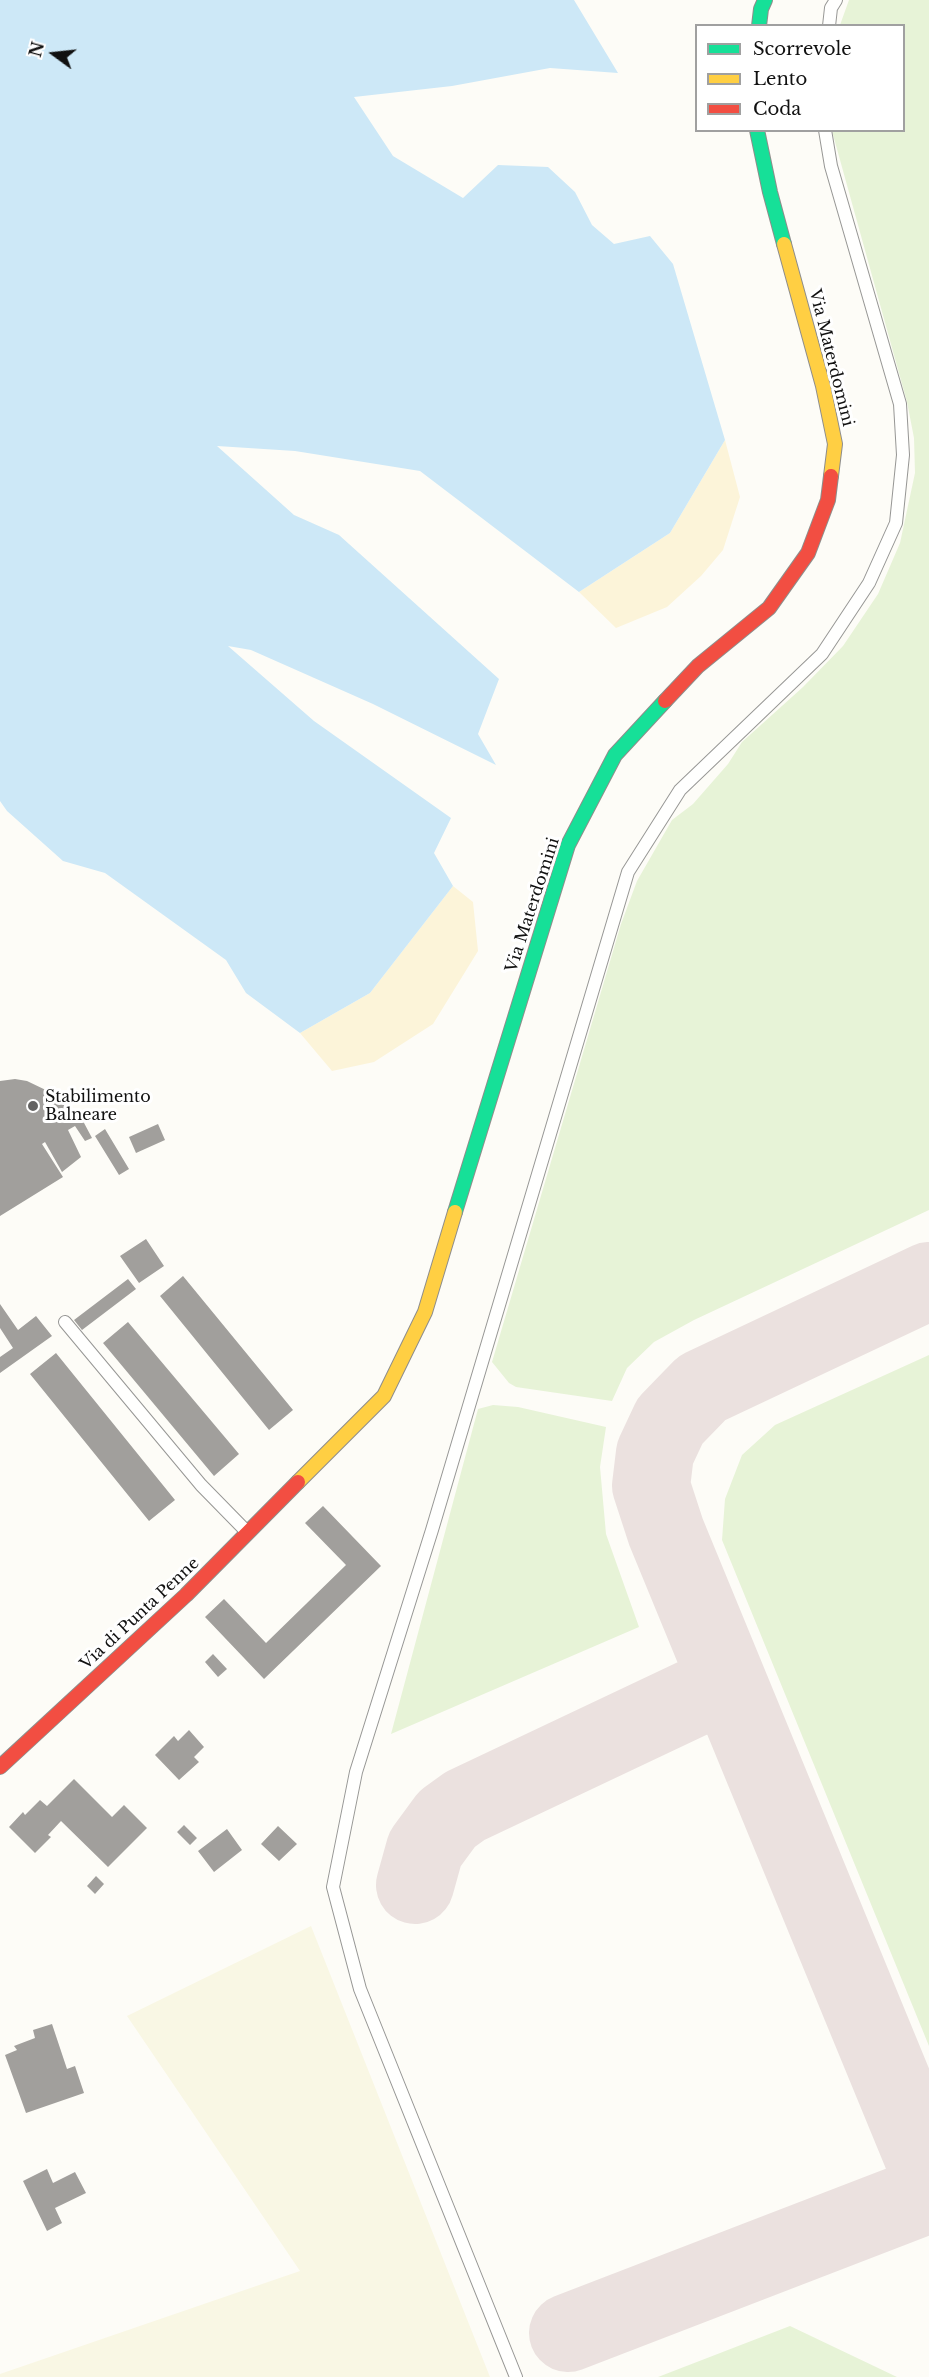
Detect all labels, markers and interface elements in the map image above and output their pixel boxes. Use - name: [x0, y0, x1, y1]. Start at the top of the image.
- north arrow: [24, 24, 84, 84]
- legend: [695, 24, 905, 132]
- text: Scorrevole: [753, 38, 852, 60]
- text: N: [25, 39, 48, 59]
- text: Lento: [753, 68, 807, 90]
- text: Coda: [753, 98, 801, 120]
- street label: Via Materdomini: [805, 287, 857, 429]
- street label: Via Materdomini: [502, 835, 564, 975]
- place label: Stabilimento Balneare: [45, 1087, 151, 1125]
- marker: Stabilimento Balneare: [26, 1099, 40, 1113]
- street label: Via di Punta Penne: [77, 1554, 203, 1674]

